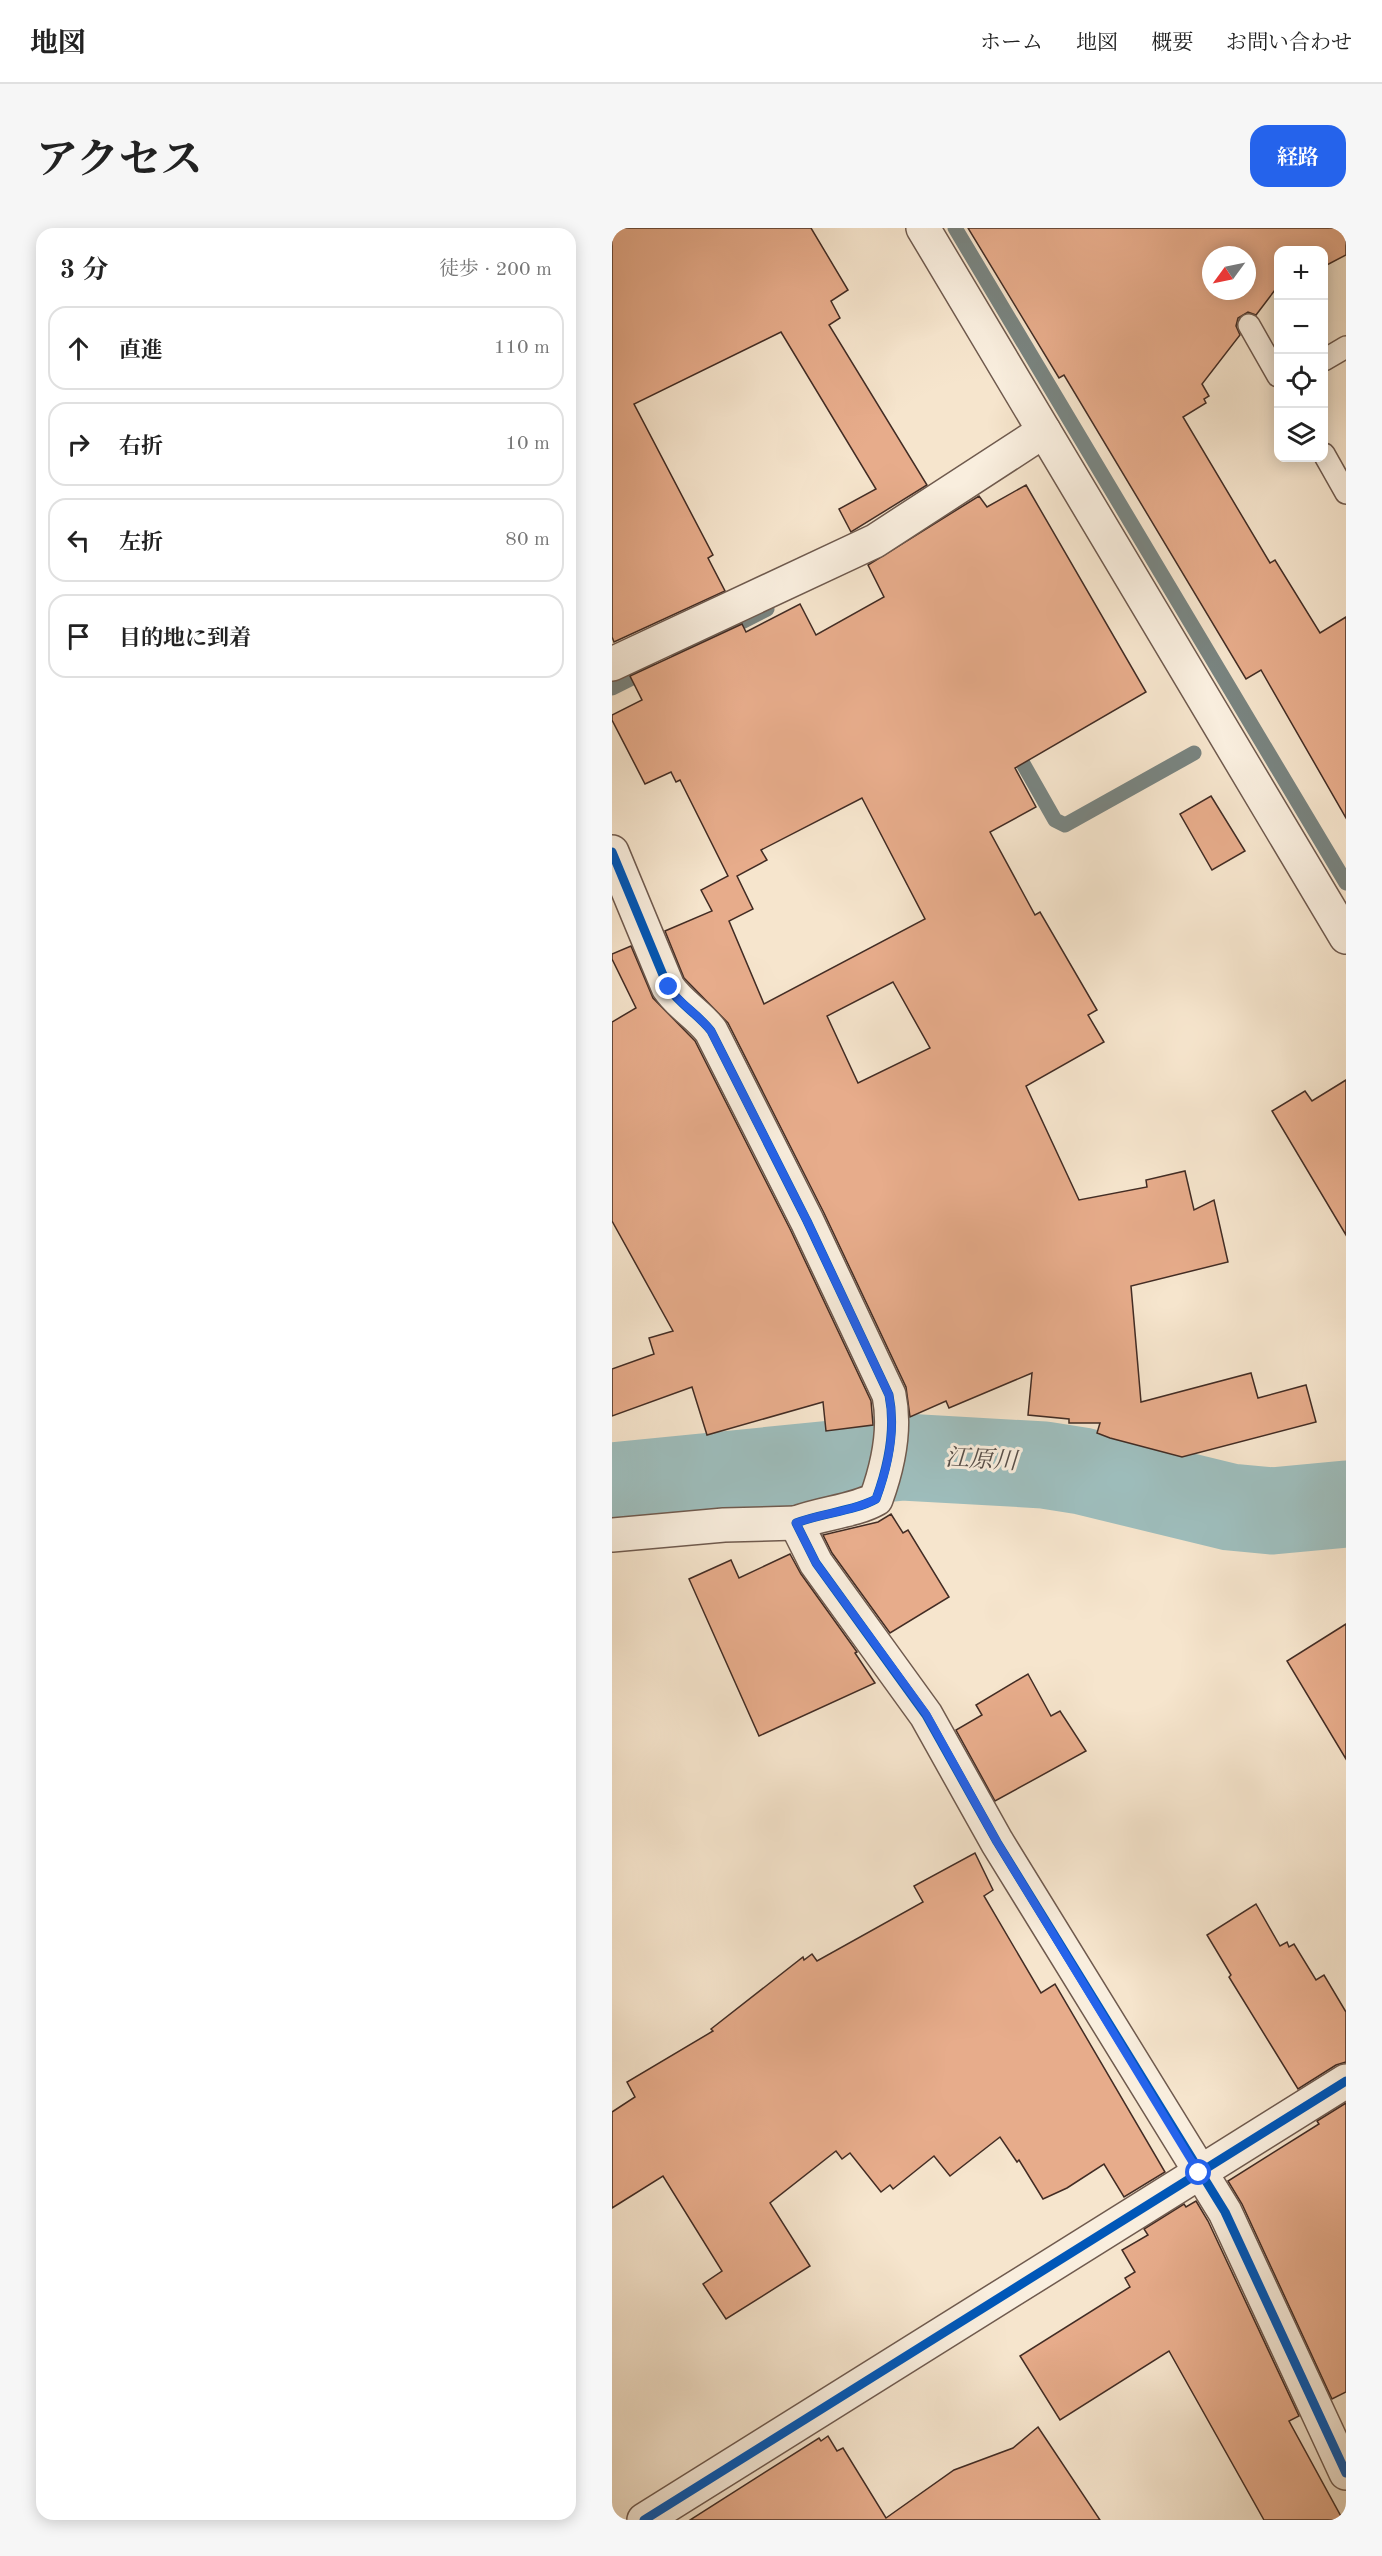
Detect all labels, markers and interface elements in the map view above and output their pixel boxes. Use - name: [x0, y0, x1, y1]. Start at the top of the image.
- text: 地図: [30, 31, 86, 59]
- text: ホーム: [980, 33, 1043, 54]
- text: 地図: [1076, 33, 1118, 54]
- text: 概要: [1151, 33, 1193, 54]
- text: お問い合わせ: [1226, 33, 1352, 54]
- button: 経路: [1250, 125, 1346, 187]
- text: アクセス: [36, 141, 203, 183]
- north arrow: [1202, 246, 1256, 300]
- map controls: [1274, 246, 1328, 462]
- button: +: [1274, 246, 1328, 300]
- text: 3 分: [60, 258, 108, 284]
- text: 徒歩 · 200 m: [439, 260, 552, 280]
- button: −: [1274, 300, 1328, 354]
- icon: ahead: [62, 332, 95, 365]
- text: 110 m: [494, 338, 550, 358]
- text: 直進: [119, 340, 163, 362]
- button: locate: [1274, 354, 1328, 408]
- button: layers: [1274, 408, 1328, 462]
- icon: right: [62, 428, 95, 461]
- text: 10 m: [505, 434, 550, 454]
- text: 右折: [119, 436, 163, 458]
- icon: left: [62, 524, 95, 557]
- text: 80 m: [505, 530, 550, 550]
- text: 左折: [119, 532, 163, 554]
- icon: arrive: [62, 620, 95, 653]
- text: 目的地に到着: [119, 628, 251, 650]
- route end: [655, 973, 681, 999]
- water label: 江原川: [944, 1445, 1021, 1475]
- route start: [1185, 2159, 1211, 2185]

